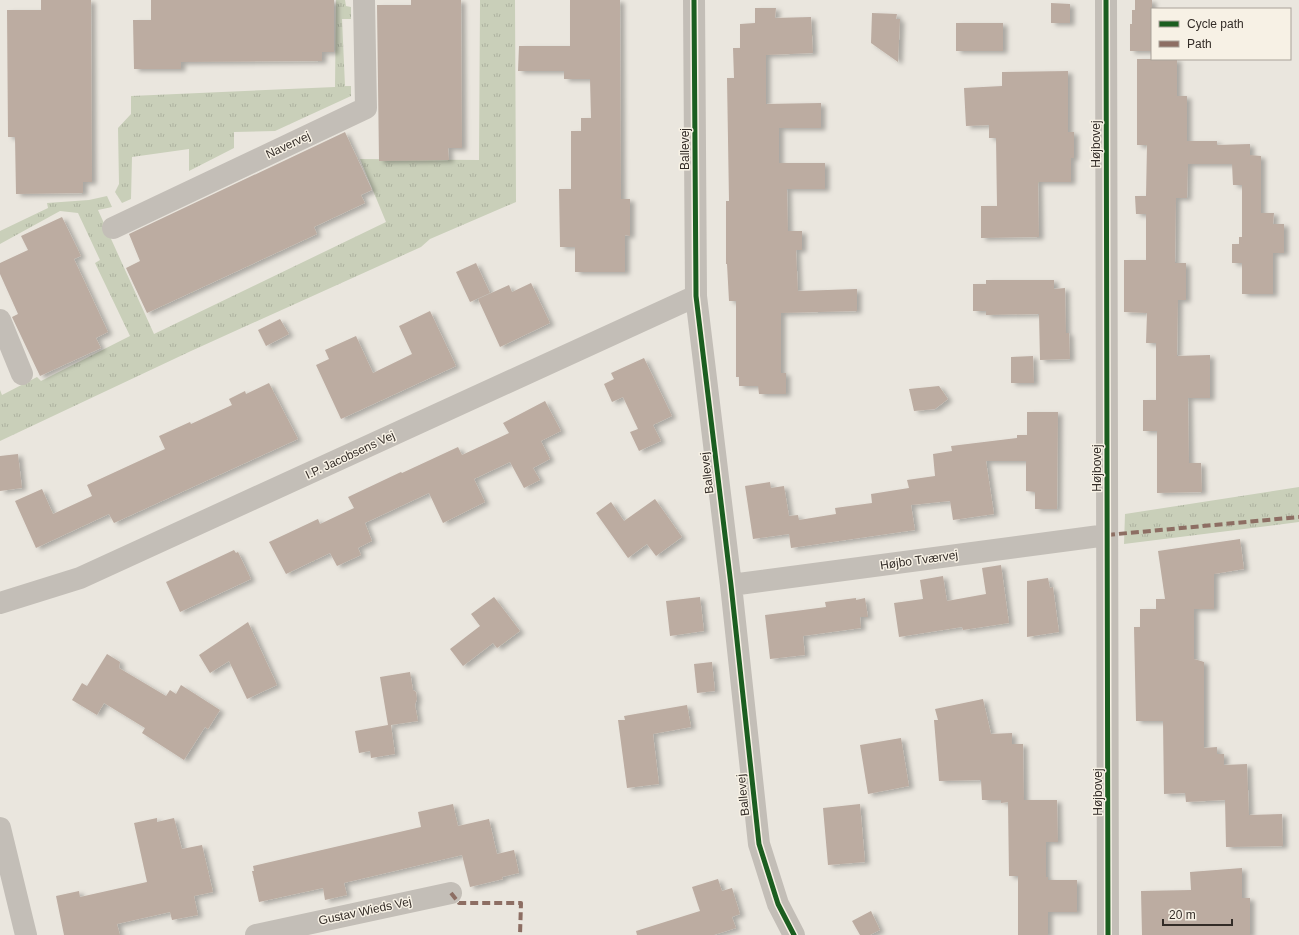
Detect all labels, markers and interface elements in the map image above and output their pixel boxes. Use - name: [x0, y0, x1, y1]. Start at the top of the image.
- legend: [1151, 8, 1291, 60]
- text: Cycle path: [1187, 17, 1244, 31]
- text: Path: [1187, 37, 1212, 51]
- street label: Højbovej: [1089, 120, 1103, 168]
- street label: Ballevej: [678, 128, 692, 170]
- street label: Navervej: [264, 129, 312, 161]
- street label: I.P. Jacobsens Vej: [303, 428, 397, 482]
- street label: Højbovej: [1090, 444, 1104, 492]
- street label: Ballevej: [697, 451, 717, 495]
- street label: Højbo Tværvej: [879, 548, 959, 572]
- street label: Højbovej: [1091, 768, 1105, 816]
- street label: Ballevej: [734, 773, 752, 817]
- street label: Gustav Wieds Vej: [317, 894, 413, 928]
- scale bar: [1163, 901, 1232, 927]
- text: 20 m: [1169, 908, 1196, 922]

